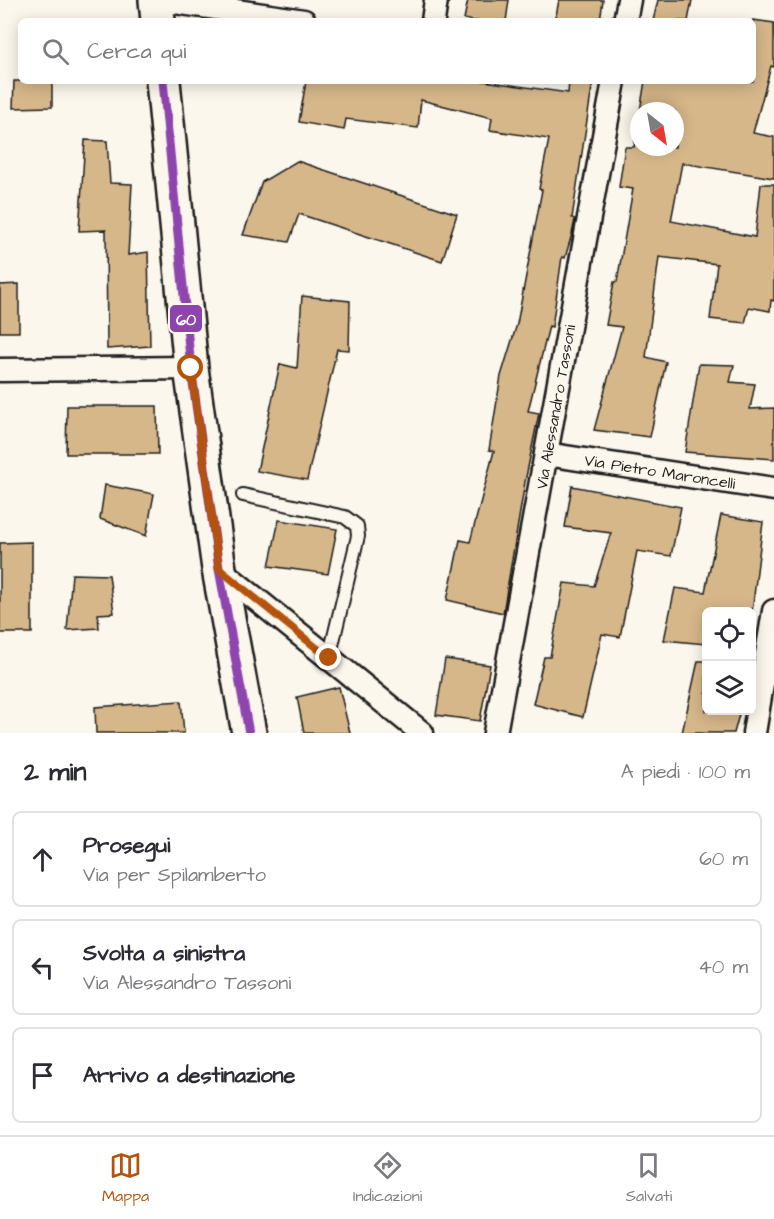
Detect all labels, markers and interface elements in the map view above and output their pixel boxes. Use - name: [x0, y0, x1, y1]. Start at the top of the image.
- search box: [18, 18, 756, 84]
- icon: search: [39, 35, 72, 68]
- text: Cerca qui: [87, 36, 186, 67]
- north arrow: [630, 102, 684, 156]
- line badge: 60: [169, 304, 203, 333]
- text: 60: [176, 309, 196, 331]
- street label: Via Alessandro Tassoni: [531, 323, 581, 491]
- route start: [177, 354, 203, 380]
- street label: Via Pietro Maroncelli: [583, 449, 737, 495]
- map controls: [702, 607, 756, 715]
- button: locate: [702, 607, 756, 661]
- route end: [315, 644, 341, 670]
- button: layers: [702, 661, 756, 715]
- text: 2 min: [24, 754, 86, 790]
- text: A piedi · 100 m: [621, 758, 750, 786]
- text: Prosegui: [83, 830, 170, 861]
- icon: ahead: [26, 843, 59, 876]
- text: 60 m: [699, 845, 748, 873]
- text: Via per Spilamberto: [83, 861, 266, 889]
- text: Svolta a sinistra: [83, 938, 245, 969]
- icon: left: [26, 951, 59, 984]
- text: 40 m: [698, 953, 748, 981]
- text: Via Alessandro Tassoni: [83, 969, 291, 997]
- icon: arrive: [26, 1059, 59, 1092]
- text: Arrivo a destinazione: [83, 1060, 295, 1091]
- tab: Mappa: [102, 1149, 149, 1207]
- tab: Indicazioni: [353, 1149, 422, 1207]
- tab: Salvati: [626, 1149, 672, 1207]

